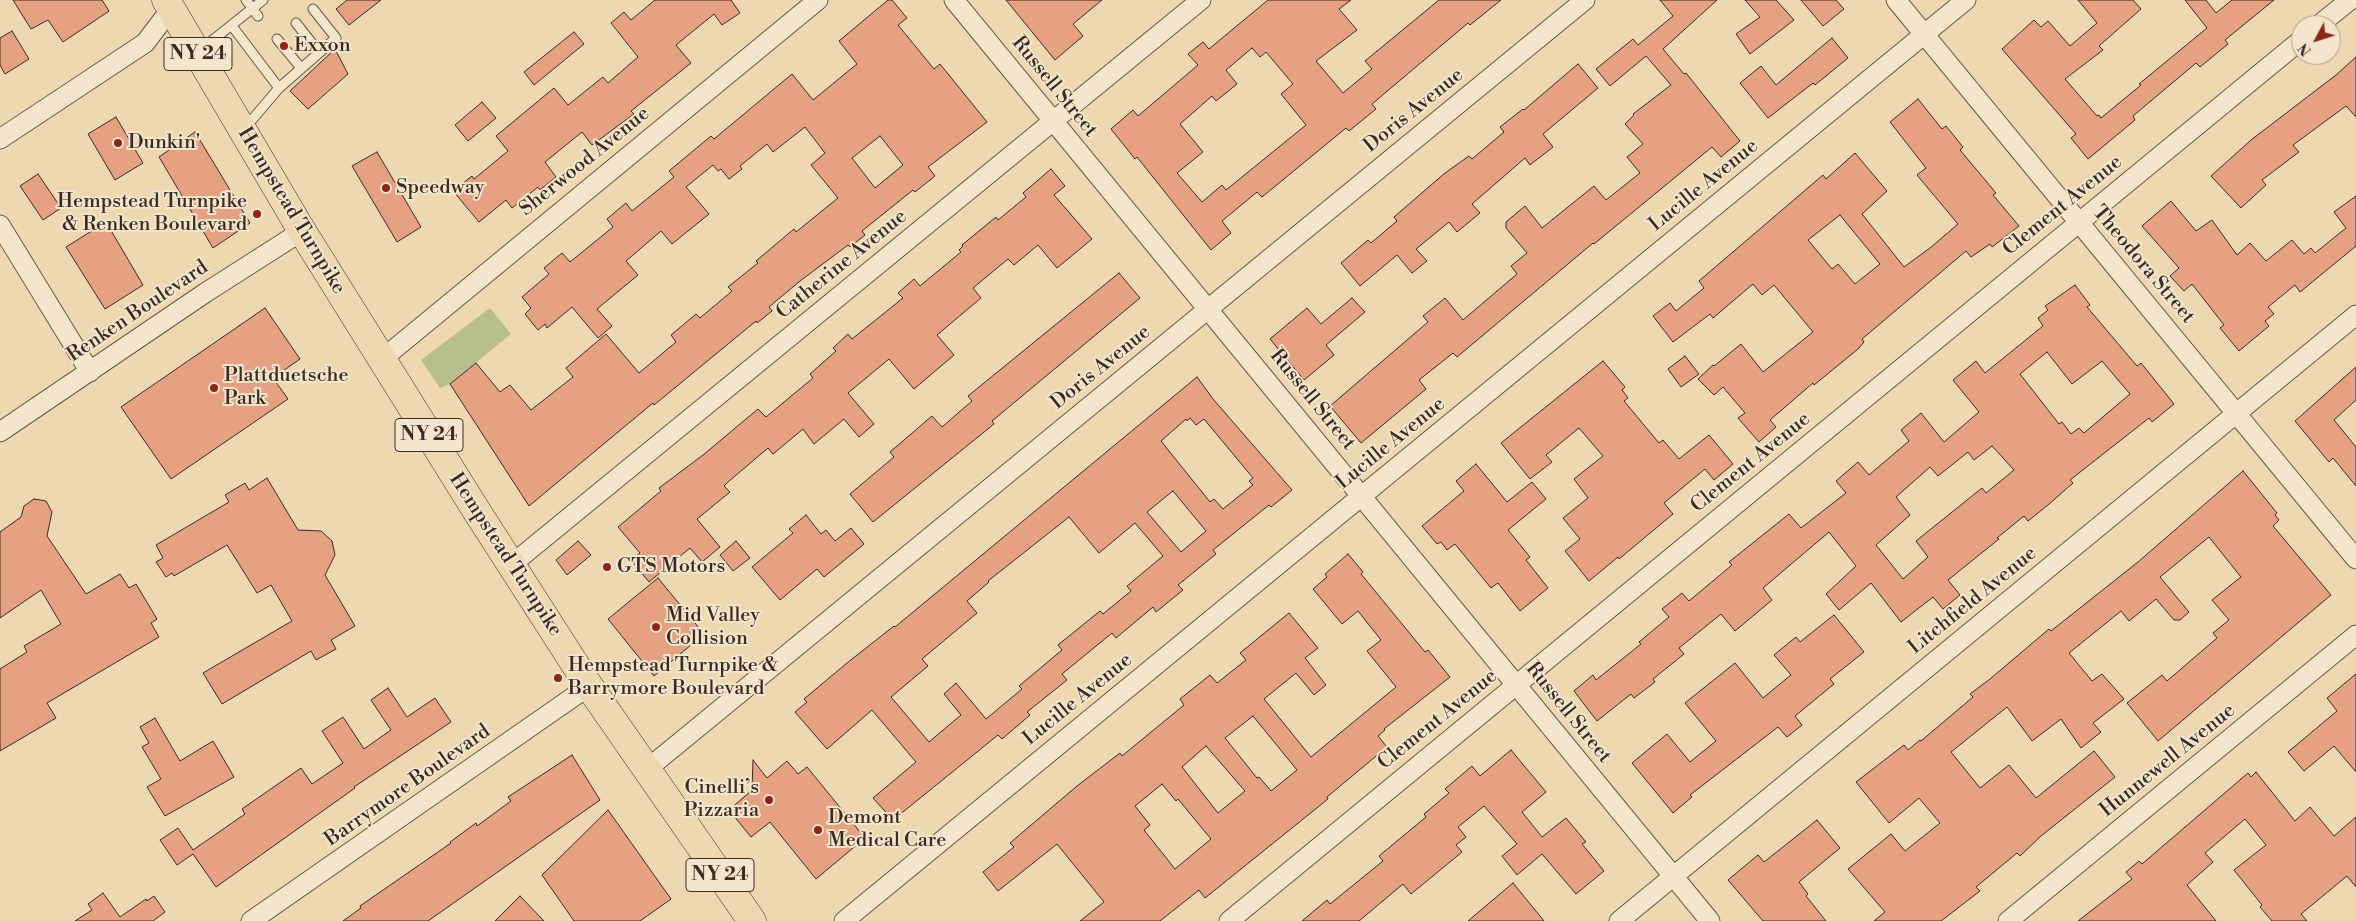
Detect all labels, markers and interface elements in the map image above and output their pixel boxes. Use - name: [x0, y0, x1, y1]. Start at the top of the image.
- north arrow: [2291, 15, 2341, 65]
- street label: Russell Street: [1006, 32, 1102, 142]
- place label: Exxon: [294, 34, 351, 58]
- road number: NY 24: [164, 38, 232, 70]
- text: N: [2295, 39, 2316, 59]
- marker: Exxon: [278, 40, 290, 52]
- street label: Doris Avenue: [1359, 64, 1469, 158]
- street label: Sherwood Avenue: [515, 102, 655, 222]
- street label: Hempstead Turnpike: [232, 123, 350, 299]
- place label: Dunkin': [128, 131, 200, 155]
- street label: Lucille Avenue: [1645, 135, 1763, 237]
- marker: Dunkin': [112, 137, 124, 149]
- street label: Clement Avenue: [1999, 151, 2127, 261]
- place label: Speedway: [396, 176, 484, 200]
- marker: Speedway: [380, 182, 392, 194]
- place label: Hempstead Turnpike & Renken Boulevard: [57, 190, 247, 237]
- street label: Theodora Street: [2087, 201, 2199, 329]
- street label: Catherine Avenue: [772, 205, 912, 325]
- marker: Hempstead Turnpike & Renken Boulevard: [251, 208, 263, 220]
- street label: Renken Boulevard: [63, 256, 213, 368]
- street label: Doris Avenue: [1046, 321, 1156, 415]
- street label: Russell Street: [1264, 345, 1360, 455]
- place label: Plattduetsche Park: [224, 364, 349, 411]
- marker: Plattduetsche Park: [208, 382, 220, 394]
- street label: Lucille Avenue: [1332, 393, 1450, 495]
- street label: Clement Avenue: [1687, 408, 1815, 518]
- road number: NY 24: [395, 418, 463, 452]
- street label: Hempstead Turnpike: [443, 469, 567, 641]
- street label: Litchfield Avenue: [1904, 542, 2042, 660]
- place label: GTS Motors: [617, 555, 725, 579]
- marker: GTS Motors: [601, 561, 613, 573]
- place label: Mid Valley Collision: [666, 604, 760, 651]
- marker: Mid Valley Collision: [650, 621, 662, 633]
- street label: Lucille Avenue: [1019, 649, 1137, 751]
- place label: Hempstead Turnpike & Barrymore Boulevard: [568, 654, 778, 701]
- street label: Russell Street: [1520, 658, 1616, 768]
- street label: Clement Avenue: [1374, 665, 1502, 775]
- marker: Hempstead Turnpike & Barrymore Boulevard: [552, 672, 564, 684]
- street label: Hunnewell Avenue: [2096, 699, 2240, 823]
- street label: Barrymore Boulevard: [321, 720, 495, 852]
- place label: Cinelli’s Pizzaria: [684, 776, 759, 823]
- marker: Cinelli’s Pizzaria: [763, 794, 775, 806]
- place label: Demont Medical Care: [828, 806, 946, 853]
- marker: Demont Medical Care: [812, 824, 824, 836]
- road number: NY 24: [686, 858, 754, 892]

